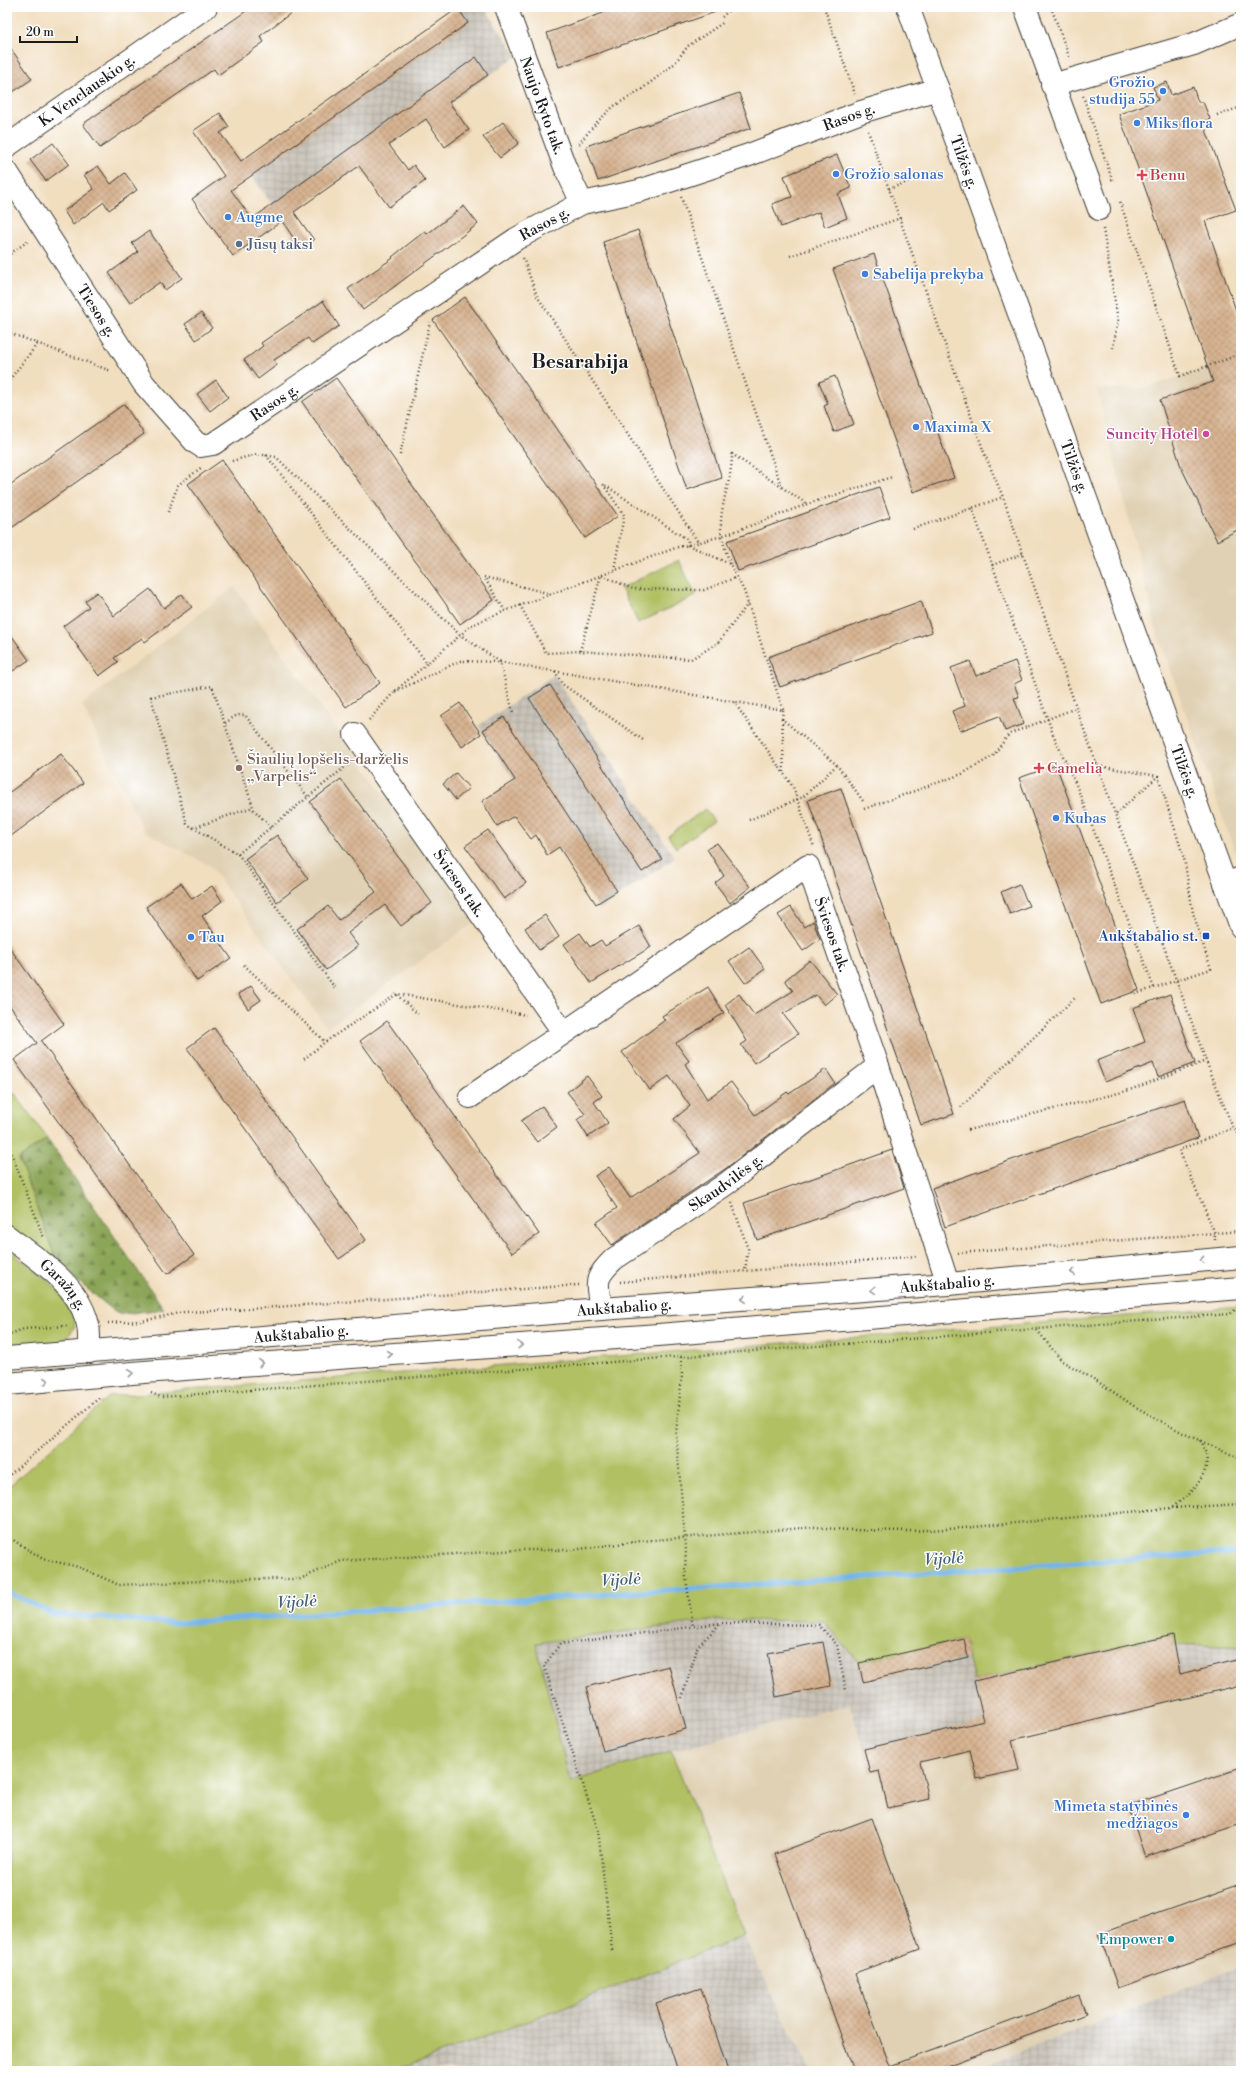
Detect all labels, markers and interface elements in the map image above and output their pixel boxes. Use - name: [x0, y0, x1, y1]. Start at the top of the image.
- scale bar: [20, 18, 77, 44]
- text: 20 m: [26, 25, 54, 40]
- street label: K. Venclauskio g.: [35, 50, 138, 131]
- street label: Naujo Ryto tak.: [516, 54, 569, 157]
- place label: Grožio studija 55: [1089, 73, 1155, 109]
- marker: Grožio studija 55: [1158, 86, 1168, 96]
- street label: Rasos g.: [820, 99, 877, 135]
- place label: Miks flora: [1145, 114, 1213, 133]
- marker: Miks flora: [1132, 118, 1142, 128]
- street label: Tilžės g.: [946, 133, 983, 191]
- place label: Grožio salonas: [844, 165, 944, 184]
- place label: Benu: [1149, 166, 1186, 185]
- marker: Grožio salonas: [831, 169, 841, 179]
- marker: Benu: [1137, 170, 1147, 180]
- street label: Rasos g.: [516, 202, 572, 245]
- place label: Augme: [235, 208, 283, 227]
- marker: Augme: [223, 212, 233, 222]
- place label: Jūsų taksi: [246, 235, 313, 254]
- marker: Jūsų taksi: [234, 239, 244, 249]
- place label: Sabelija prekyba: [873, 265, 984, 284]
- marker: Sabelija prekyba: [860, 269, 870, 279]
- street label: Tiesos g.: [73, 281, 120, 340]
- district label: Besarabija: [532, 350, 629, 374]
- street label: Rasos g.: [247, 380, 302, 426]
- place label: Maxima X: [924, 418, 992, 437]
- marker: Maxima X: [911, 422, 921, 432]
- place label: Suncity Hotel: [1106, 425, 1199, 444]
- marker: Suncity Hotel: [1201, 429, 1211, 439]
- street label: Tilžės g.: [1056, 438, 1093, 496]
- street label: Tilžės g.: [1166, 742, 1203, 801]
- place label: Šiaulių lopšelis-darželis „Varpelis“: [247, 749, 409, 786]
- place label: Camelia: [1047, 759, 1103, 778]
- marker: Šiaulių lopšelis-darželis „Varpelis“: [234, 763, 244, 773]
- marker: Camelia: [1034, 763, 1044, 773]
- place label: Kubas: [1064, 809, 1106, 828]
- marker: Kubas: [1051, 813, 1061, 823]
- street label: Šviesos tak.: [429, 845, 489, 921]
- street label: Šviesos tak.: [810, 894, 854, 975]
- place label: Aukštabalio st.: [1098, 927, 1198, 946]
- place label: Tau: [199, 928, 225, 947]
- marker: Aukštabalio st.: [1201, 931, 1211, 941]
- marker: Tau: [186, 932, 196, 942]
- street label: Skaudvilės g.: [685, 1150, 767, 1216]
- street label: Garažų g.: [36, 1255, 91, 1313]
- one-way arrow: [1199, 1255, 1205, 1264]
- one-way arrow: [1070, 1268, 1076, 1277]
- street label: Aukštabalio g.: [898, 1270, 995, 1297]
- one-way arrow: [870, 1285, 877, 1294]
- street label: Aukštabalio g.: [575, 1294, 672, 1321]
- one-way arrow: [741, 1294, 747, 1303]
- street label: Aukštabalio g.: [252, 1320, 349, 1347]
- one-way arrow: [517, 1340, 523, 1349]
- one-way arrow: [387, 1350, 393, 1359]
- one-way arrow: [258, 1359, 264, 1368]
- one-way arrow: [128, 1369, 134, 1378]
- one-way arrow: [43, 1377, 49, 1386]
- water label: Vijolė: [924, 1548, 965, 1570]
- water label: Vijolė: [601, 1569, 642, 1591]
- water label: Vijolė: [277, 1591, 318, 1613]
- place label: Mimeta statybinės medžiagos: [1054, 1797, 1178, 1833]
- marker: Mimeta statybinės medžiagos: [1181, 1810, 1191, 1820]
- place label: Empower: [1098, 1930, 1164, 1949]
- marker: Empower: [1166, 1934, 1176, 1944]

